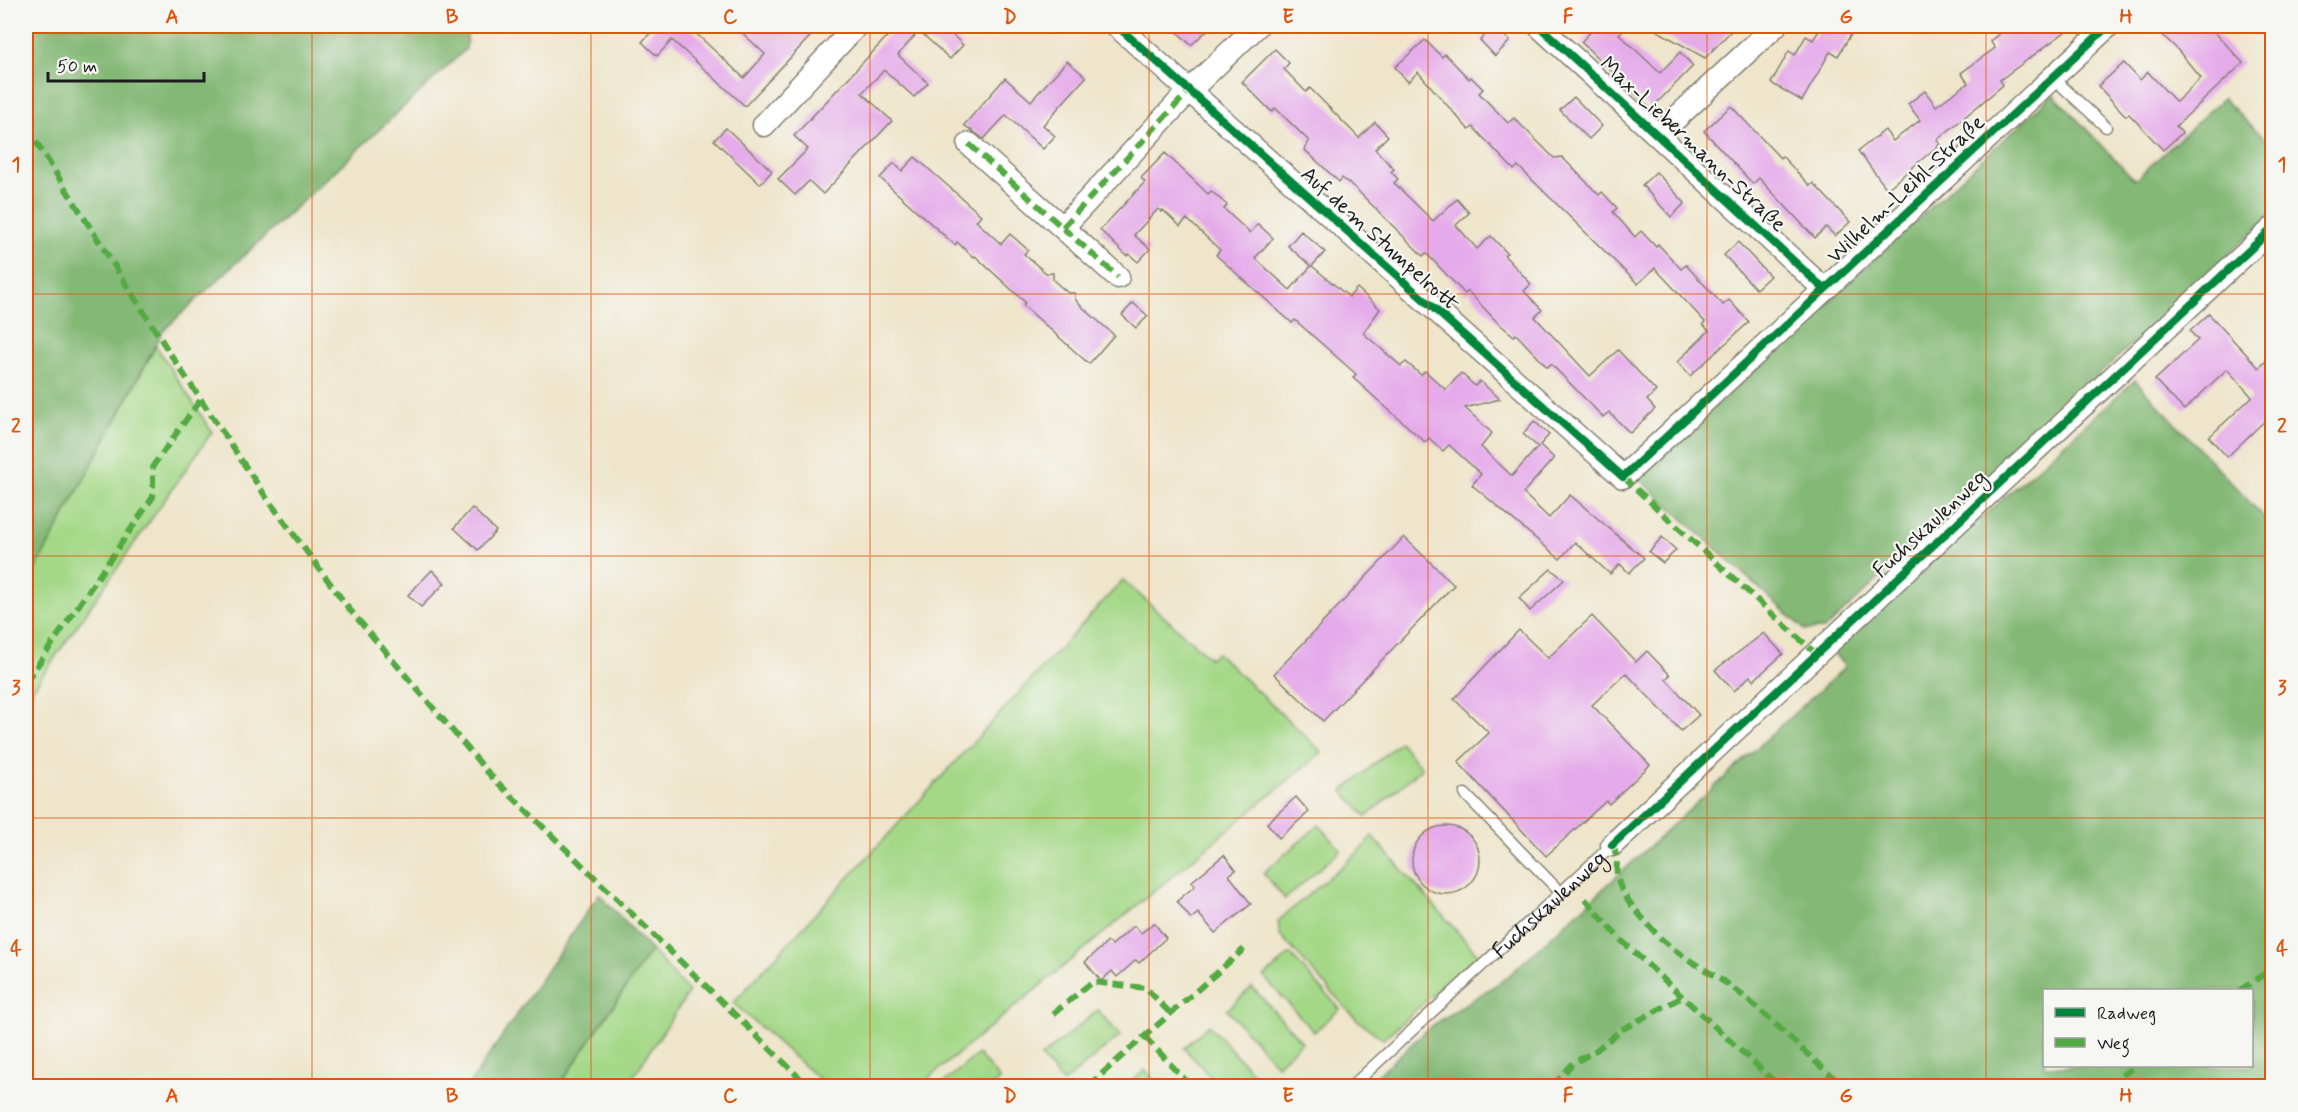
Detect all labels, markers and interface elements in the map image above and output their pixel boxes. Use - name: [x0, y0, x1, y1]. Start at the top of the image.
- text: A: [165, 4, 179, 31]
- text: B: [446, 4, 459, 31]
- text: C: [723, 4, 738, 31]
- text: D: [1003, 4, 1017, 31]
- text: E: [1282, 4, 1294, 31]
- text: F: [1563, 4, 1574, 31]
- text: G: [1839, 4, 1853, 31]
- text: H: [2119, 4, 2133, 31]
- scale bar: [48, 45, 204, 83]
- street label: Max-Liebermann-Straße: [1593, 51, 1792, 238]
- text: 50 m: [57, 55, 97, 79]
- street label: Wilhelm-Leibl-Straße: [1821, 109, 1991, 270]
- text: 1: [12, 152, 20, 179]
- text: 1: [2278, 152, 2286, 179]
- street label: Auf dem Stumpelrott: [1294, 161, 1465, 319]
- text: 2: [11, 413, 21, 440]
- text: 2: [2277, 413, 2287, 440]
- street label: Fuchskaulenweg: [1867, 464, 1996, 587]
- text: 3: [11, 675, 21, 702]
- text: 3: [2277, 675, 2287, 702]
- street label: Fuchskaulenweg: [1487, 845, 1615, 965]
- text: 4: [10, 936, 22, 963]
- text: 4: [2276, 936, 2288, 963]
- legend: [2043, 989, 2253, 1067]
- text: Radweg: [2097, 1002, 2156, 1026]
- text: Weg: [2097, 1032, 2130, 1058]
- text: A: [165, 1083, 179, 1110]
- text: B: [446, 1083, 459, 1110]
- text: C: [723, 1083, 738, 1110]
- text: D: [1003, 1083, 1017, 1110]
- text: E: [1282, 1083, 1294, 1110]
- text: F: [1563, 1083, 1574, 1110]
- text: G: [1839, 1083, 1853, 1110]
- text: H: [2119, 1083, 2133, 1110]

